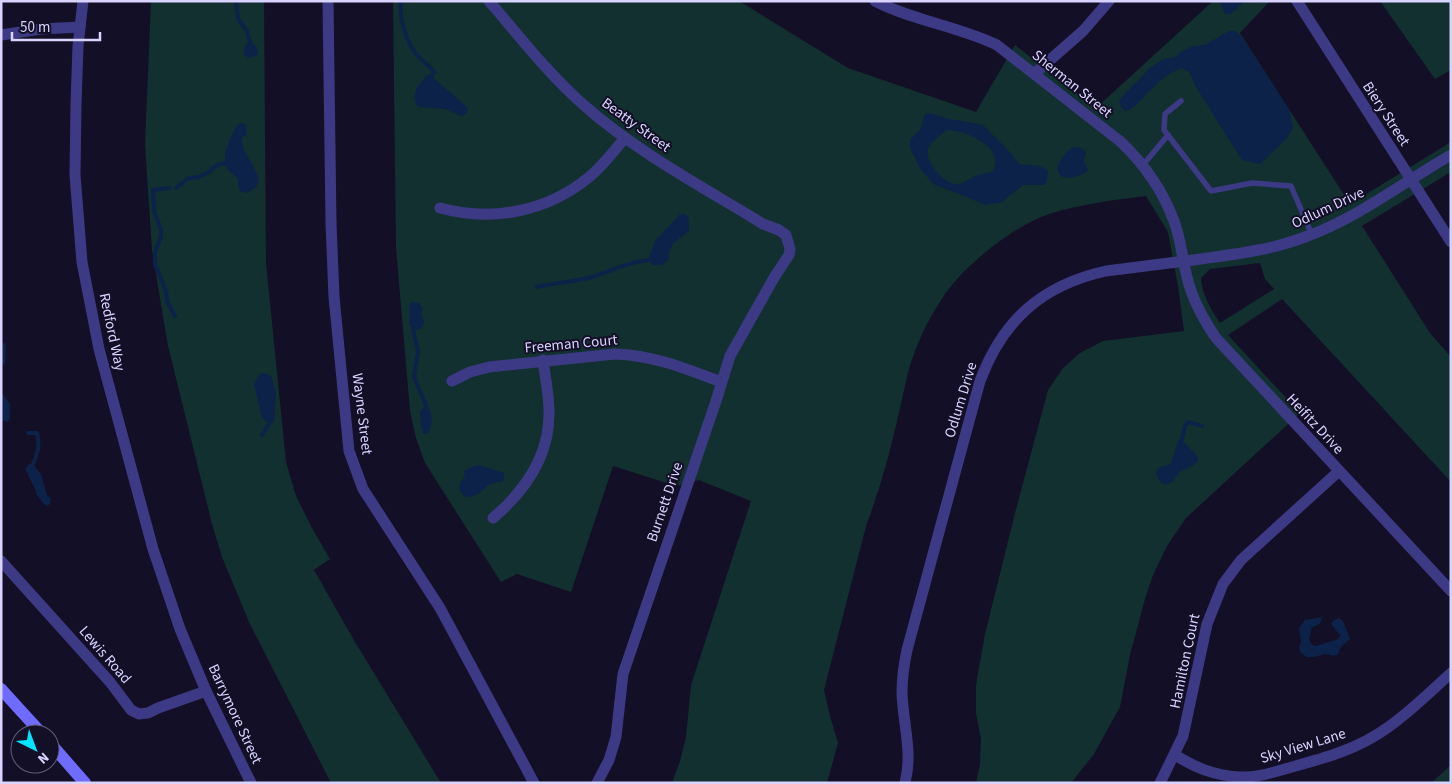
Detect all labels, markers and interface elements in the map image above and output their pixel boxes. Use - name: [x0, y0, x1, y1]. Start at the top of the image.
- scale bar: [12, 10, 100, 42]
- text: 50 m: [20, 17, 50, 38]
- street label: Sherman Street: [1027, 45, 1117, 123]
- street label: Biery Street: [1357, 78, 1415, 150]
- street label: Beatty Street: [597, 93, 675, 157]
- street label: Odlum Drive: [1288, 182, 1368, 234]
- street label: Redford Way: [94, 291, 130, 373]
- street label: Freeman Court: [524, 329, 618, 359]
- street label: Odlum Drive: [940, 360, 982, 440]
- street label: Wayne Street: [347, 372, 377, 456]
- street label: Heifitz Drive: [1281, 389, 1349, 459]
- street label: Burnett Drive: [642, 459, 688, 545]
- street label: Hamilton Court: [1165, 612, 1205, 710]
- street label: Lewis Road: [74, 621, 136, 689]
- street label: Barrymore Street: [203, 661, 267, 767]
- street label: Sky View Lane: [1258, 723, 1348, 769]
- north arrow: [10, 724, 60, 774]
- text: N: [33, 747, 53, 768]

